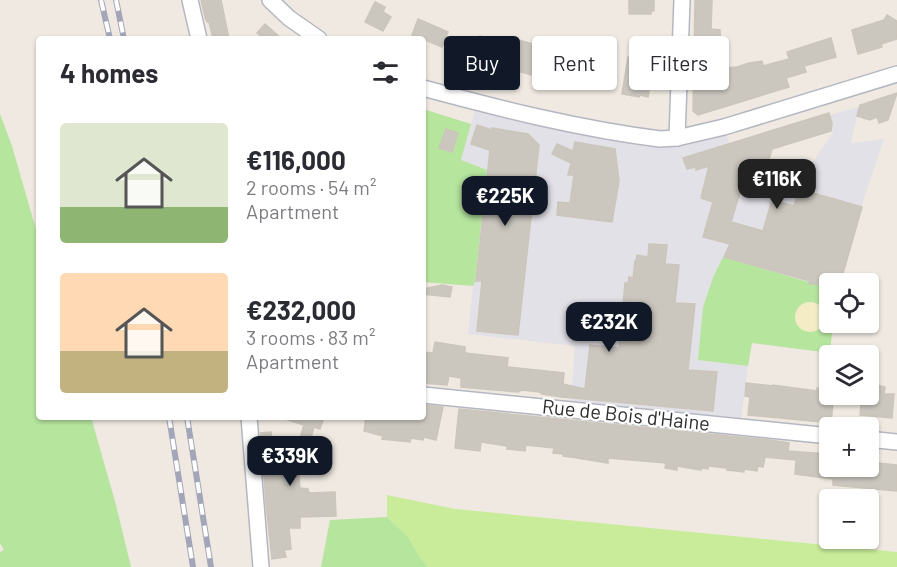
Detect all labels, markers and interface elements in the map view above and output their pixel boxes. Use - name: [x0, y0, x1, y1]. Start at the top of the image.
- chip: Buy: [444, 36, 520, 90]
- chip: Rent: [532, 36, 617, 90]
- chip: Filters: [629, 36, 729, 90]
- icon: filters: [369, 56, 402, 89]
- text: 4 homes: [60, 57, 158, 88]
- text: €116,000: [246, 144, 346, 175]
- icon: home: [108, 147, 180, 219]
- pin: €116K: [735, 159, 819, 210]
- text: €116K: [752, 166, 802, 190]
- text: 2 rooms · 54 m²: [246, 175, 376, 199]
- pin: €225K: [463, 176, 547, 227]
- text: €225K: [476, 183, 534, 207]
- text: Apartment: [246, 199, 339, 223]
- map controls: [819, 273, 879, 549]
- button: locate: [819, 273, 879, 333]
- text: €232,000: [246, 294, 356, 325]
- icon: home: [108, 297, 180, 369]
- pin: €232K: [567, 302, 651, 353]
- text: €232K: [580, 309, 638, 333]
- text: 3 rooms · 83 m²: [246, 325, 375, 349]
- button: layers: [819, 345, 879, 405]
- text: Apartment: [246, 349, 339, 373]
- street label: Rue de Bois d'Haine: [541, 393, 711, 435]
- button: +: [819, 417, 879, 477]
- pin: €339K: [248, 436, 332, 487]
- text: €339K: [261, 443, 319, 467]
- button: −: [819, 489, 879, 549]

